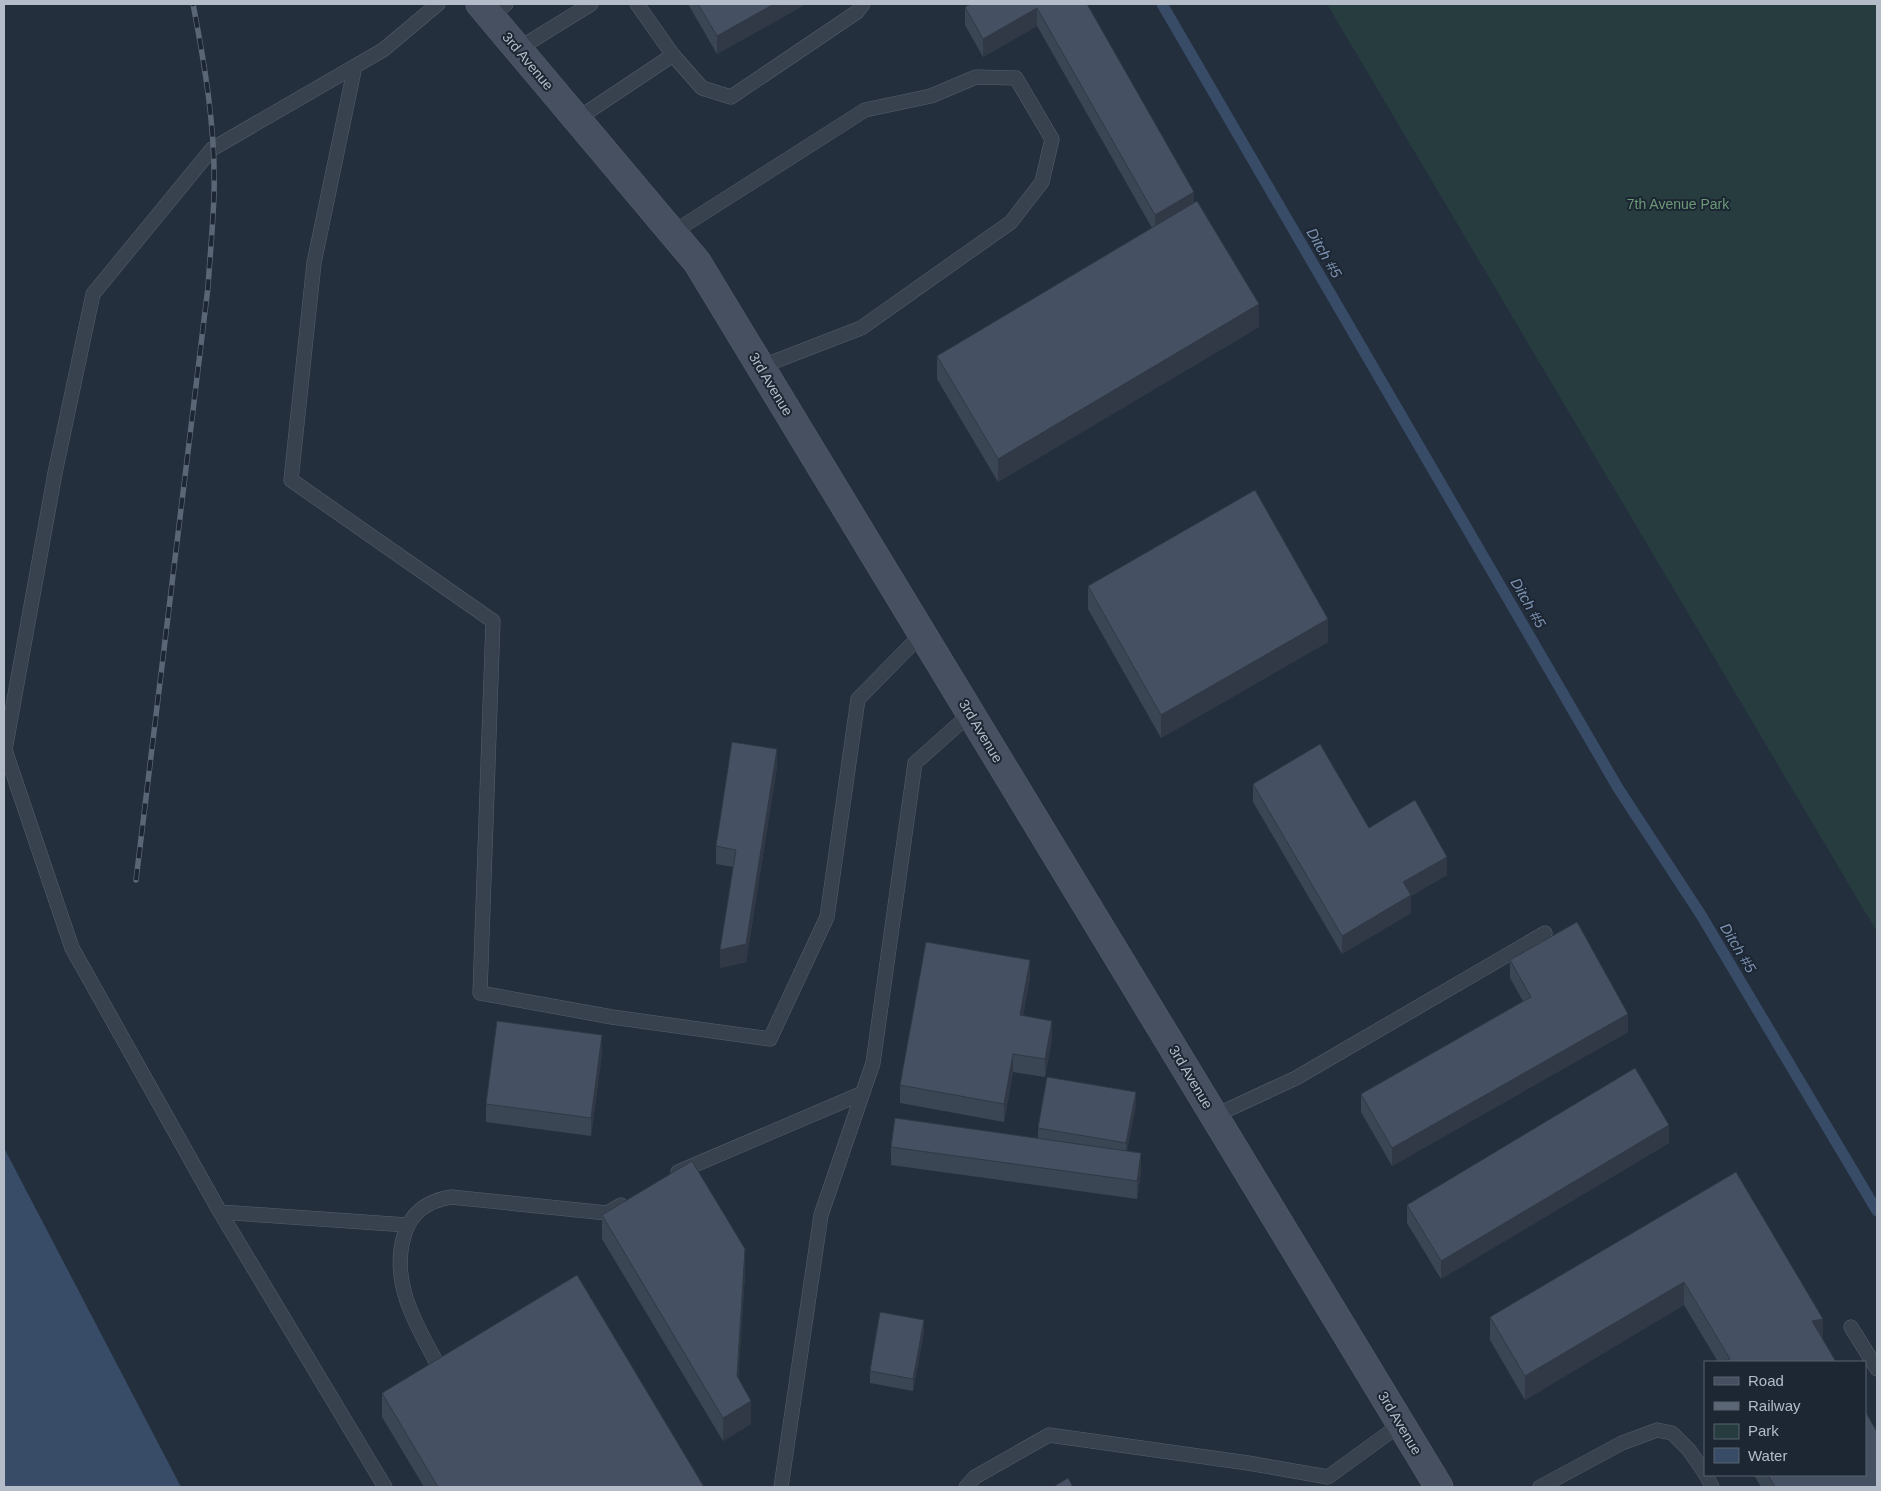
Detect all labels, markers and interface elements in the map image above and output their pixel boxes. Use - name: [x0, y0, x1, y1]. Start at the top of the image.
- street label: 3rd Avenue: [499, 29, 557, 93]
- park label: 7th Avenue Park: [1627, 196, 1730, 212]
- water label: Ditch #5: [1303, 225, 1346, 281]
- street label: 3rd Avenue: [746, 350, 796, 419]
- water label: Ditch #5: [1507, 575, 1550, 631]
- street label: 3rd Avenue: [956, 697, 1006, 766]
- water label: Ditch #5: [1717, 920, 1760, 976]
- street label: 3rd Avenue: [1166, 1043, 1216, 1112]
- legend: [1704, 1361, 1866, 1476]
- text: Road: [1748, 1372, 1784, 1389]
- street label: 3rd Avenue: [1375, 1389, 1425, 1458]
- text: Railway: [1748, 1397, 1801, 1414]
- text: Park: [1748, 1422, 1779, 1439]
- text: Water: [1748, 1447, 1787, 1464]

